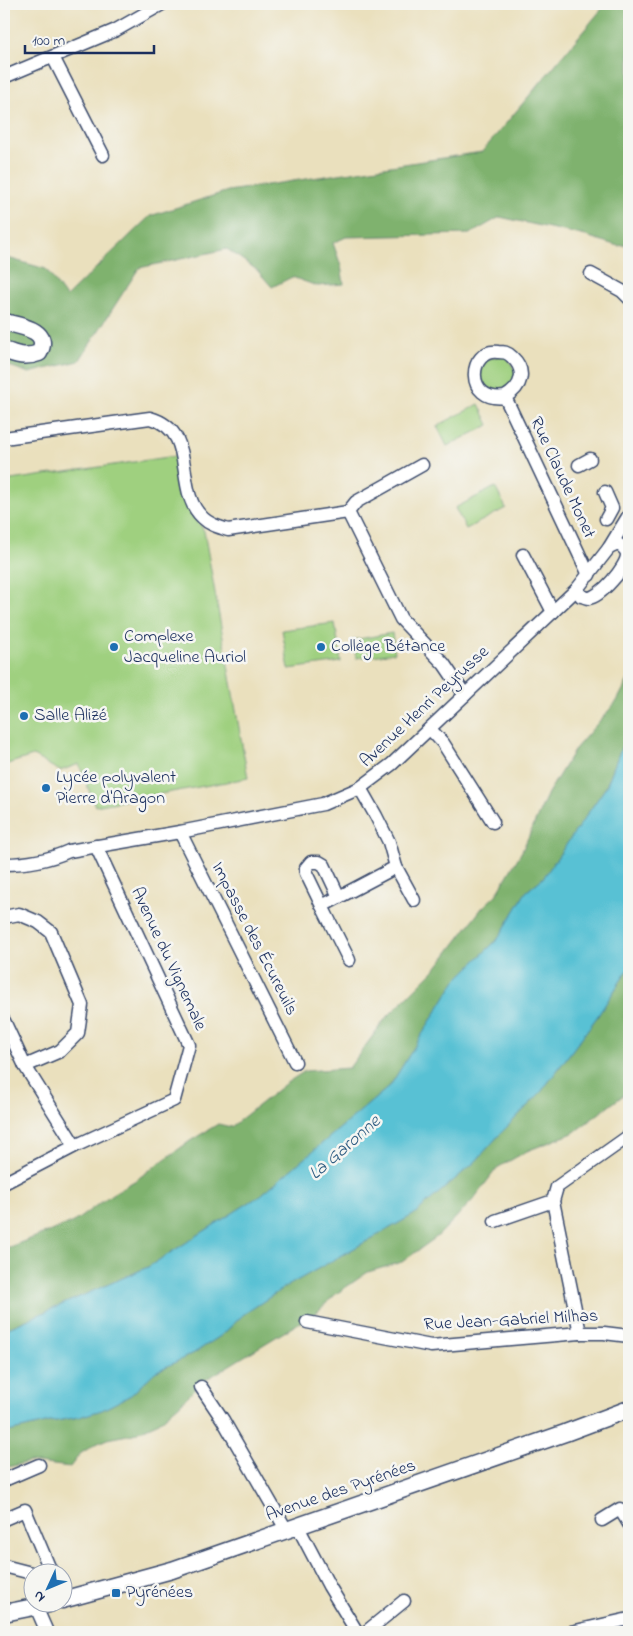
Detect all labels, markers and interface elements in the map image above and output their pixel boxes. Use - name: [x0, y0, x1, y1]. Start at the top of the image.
- scale bar: [25, 22, 154, 54]
- text: 100 m: [32, 30, 65, 52]
- street label: Rue Claude Monet: [522, 413, 602, 543]
- place label: Complexe Jacqueline Auriol: [124, 624, 246, 671]
- place label: Collège Bétance: [331, 634, 446, 661]
- street label: Avenue Henri Peyrusse: [354, 639, 496, 774]
- marker: Complexe Jacqueline Auriol: [108, 641, 120, 653]
- marker: Collège Bétance: [315, 641, 327, 653]
- place label: Salle Alizé: [34, 703, 108, 729]
- marker: Salle Alizé: [18, 710, 30, 722]
- place label: Lycée polyvalent Pierre d'Aragon: [56, 765, 176, 813]
- marker: Lycée polyvalent Pierre d'Aragon: [40, 782, 52, 794]
- street label: Impasse des Écureuils: [204, 858, 304, 1020]
- street label: Avenue du Vignemale: [122, 883, 213, 1036]
- water label: La Garonne: [303, 1108, 388, 1187]
- street label: Rue Jean-Gabriel Milhas: [423, 1303, 599, 1339]
- street label: Avenue des Pyrénées: [262, 1453, 420, 1529]
- north arrow: [22, 1564, 72, 1614]
- place label: Pyrénées: [126, 1580, 193, 1606]
- text: N: [29, 1585, 51, 1607]
- marker: Pyrénées: [110, 1587, 122, 1599]

